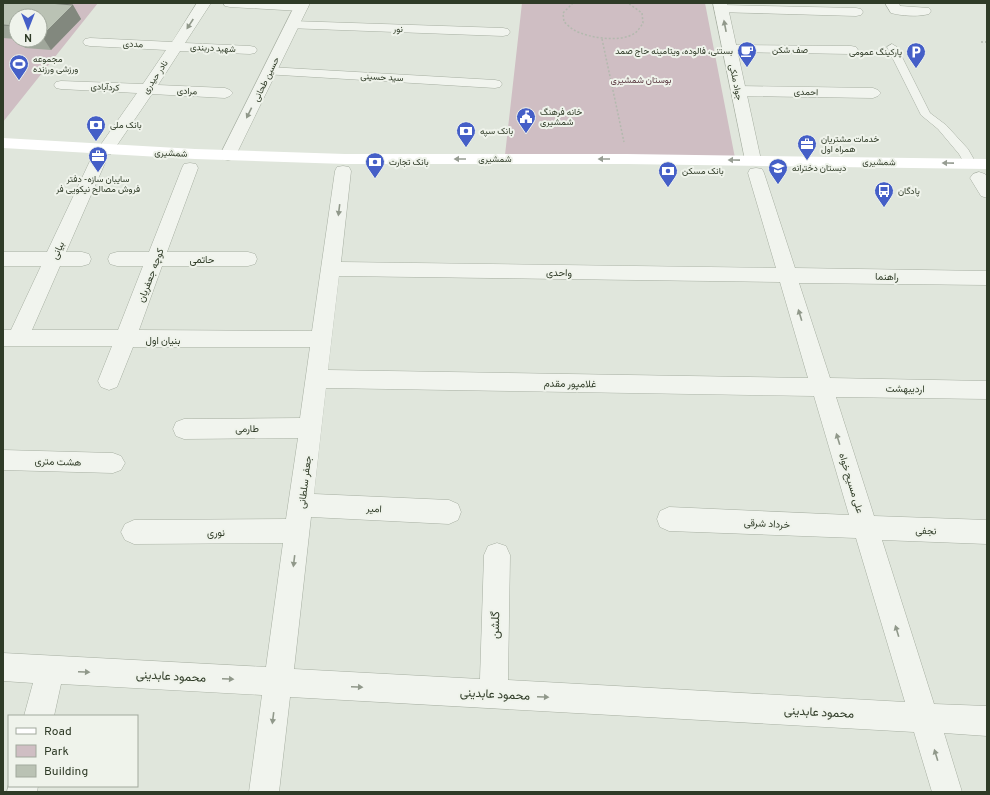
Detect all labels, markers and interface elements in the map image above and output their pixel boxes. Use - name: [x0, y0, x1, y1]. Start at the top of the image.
- north arrow: [8, 8, 48, 48]
- one-way arrow: [186, 19, 194, 30]
- one-way arrow: [722, 20, 728, 33]
- street label: نور: [392, 24, 403, 35]
- text: N: [24, 30, 32, 44]
- street label: مددی: [123, 39, 143, 50]
- cafe icon: بستنی، فالوده، ویتامینه حاج صمد: [736, 40, 758, 68]
- parking icon: پارکینگ عمومی: [905, 41, 927, 69]
- street label: شهید دربندی: [190, 42, 236, 55]
- street label: صف شکن: [772, 45, 809, 56]
- place label: بستنی، فالوده، ویتامینه حاج صمد: [615, 46, 733, 57]
- place label: پارکینگ عمومی: [849, 47, 902, 58]
- sports icon: مجموعه ورزشی ورزنده: [8, 53, 30, 81]
- place label: مجموعه ورزشی ورزنده: [33, 54, 78, 75]
- street label: حسین طحانی: [251, 55, 282, 103]
- street label: نادر حیدری: [140, 58, 171, 96]
- street label: جواد ملکی: [726, 63, 745, 101]
- street label: سید حسینی: [360, 71, 404, 84]
- park label: بوستان شمشیری: [610, 75, 672, 86]
- street label: کردآبادی: [90, 81, 120, 94]
- street label: مرادی: [176, 85, 198, 98]
- street label: احمدی: [794, 87, 818, 98]
- public building icon: خانه فرهنگ شمشیری: [515, 106, 537, 134]
- place label: خانه فرهنگ شمشیری: [540, 107, 582, 128]
- one-way arrow: [246, 108, 252, 119]
- bank icon: بانک ملی: [85, 114, 107, 142]
- place label: بانک ملی: [110, 120, 142, 131]
- bank icon: بانک سپه: [455, 120, 477, 148]
- place label: بانک سپه: [480, 126, 514, 137]
- office icon: خدمات مشتریان همراه اول: [796, 133, 818, 161]
- place label: خدمات مشتریان همراه اول: [821, 134, 879, 155]
- office icon: سایبان سازه- دفتر فروش مصالح نیکویی فر: [87, 145, 109, 173]
- street label: شمشیری: [154, 147, 188, 160]
- bank icon: بانک تجارت: [364, 151, 386, 179]
- street label: شمشیری: [478, 154, 512, 165]
- one-way arrow: [453, 156, 466, 162]
- one-way arrow: [597, 156, 610, 162]
- place label: بانک تجارت: [389, 157, 429, 168]
- one-way arrow: [727, 157, 740, 163]
- school or university icon: دبستان دخترانه: [767, 157, 789, 185]
- street label: شمشیری: [862, 157, 896, 168]
- bank icon: بانک مسکن: [657, 160, 679, 188]
- one-way arrow: [941, 160, 954, 166]
- place label: دبستان دخترانه: [792, 163, 846, 174]
- place label: بانک مسکن: [682, 166, 724, 177]
- place label: سایبان سازه- دفتر فروش مصالح نیکویی فر: [55, 174, 140, 195]
- bus stop icon: پادگان: [873, 180, 895, 208]
- place label: پادگان: [898, 186, 920, 197]
- one-way arrow: [335, 204, 342, 216]
- street label: بیانی: [49, 239, 68, 262]
- street label: کوچه جعفریان: [135, 246, 168, 304]
- street label: حاتمی: [190, 254, 215, 267]
- street label: واحدی: [546, 267, 572, 280]
- street label: راهنما: [875, 271, 899, 284]
- one-way arrow: [797, 309, 803, 321]
- street label: بنیان اول: [146, 335, 180, 348]
- street label: غلامپور مقدم: [544, 378, 596, 391]
- street label: اردیبهشت: [885, 383, 925, 396]
- street label: طارمی: [235, 423, 260, 436]
- one-way arrow: [835, 433, 841, 445]
- street label: علی مسیح خواه: [835, 452, 866, 515]
- street label: هشت متری: [34, 455, 82, 470]
- street label: جعفر سلطانی: [296, 455, 315, 509]
- street label: امیر: [365, 503, 382, 516]
- street label: خرداد شرقی: [744, 517, 791, 532]
- street label: نجفی: [915, 525, 937, 538]
- street label: نوری: [207, 527, 225, 540]
- one-way arrow: [290, 555, 297, 567]
- street label: گلشن: [488, 611, 504, 639]
- one-way arrow: [894, 624, 900, 636]
- street label: محمود عابدینی: [135, 667, 206, 687]
- one-way arrow: [78, 668, 90, 675]
- one-way arrow: [222, 676, 234, 683]
- one-way arrow: [351, 683, 363, 690]
- street label: محمود عابدینی: [459, 685, 530, 705]
- one-way arrow: [537, 693, 549, 700]
- street label: محمود عابدینی: [783, 703, 854, 723]
- one-way arrow: [270, 712, 277, 724]
- legend: [8, 715, 138, 787]
- text: Road: [44, 724, 72, 740]
- text: Park: [44, 744, 69, 760]
- one-way arrow: [933, 748, 939, 760]
- text: Building: [44, 764, 88, 780]

